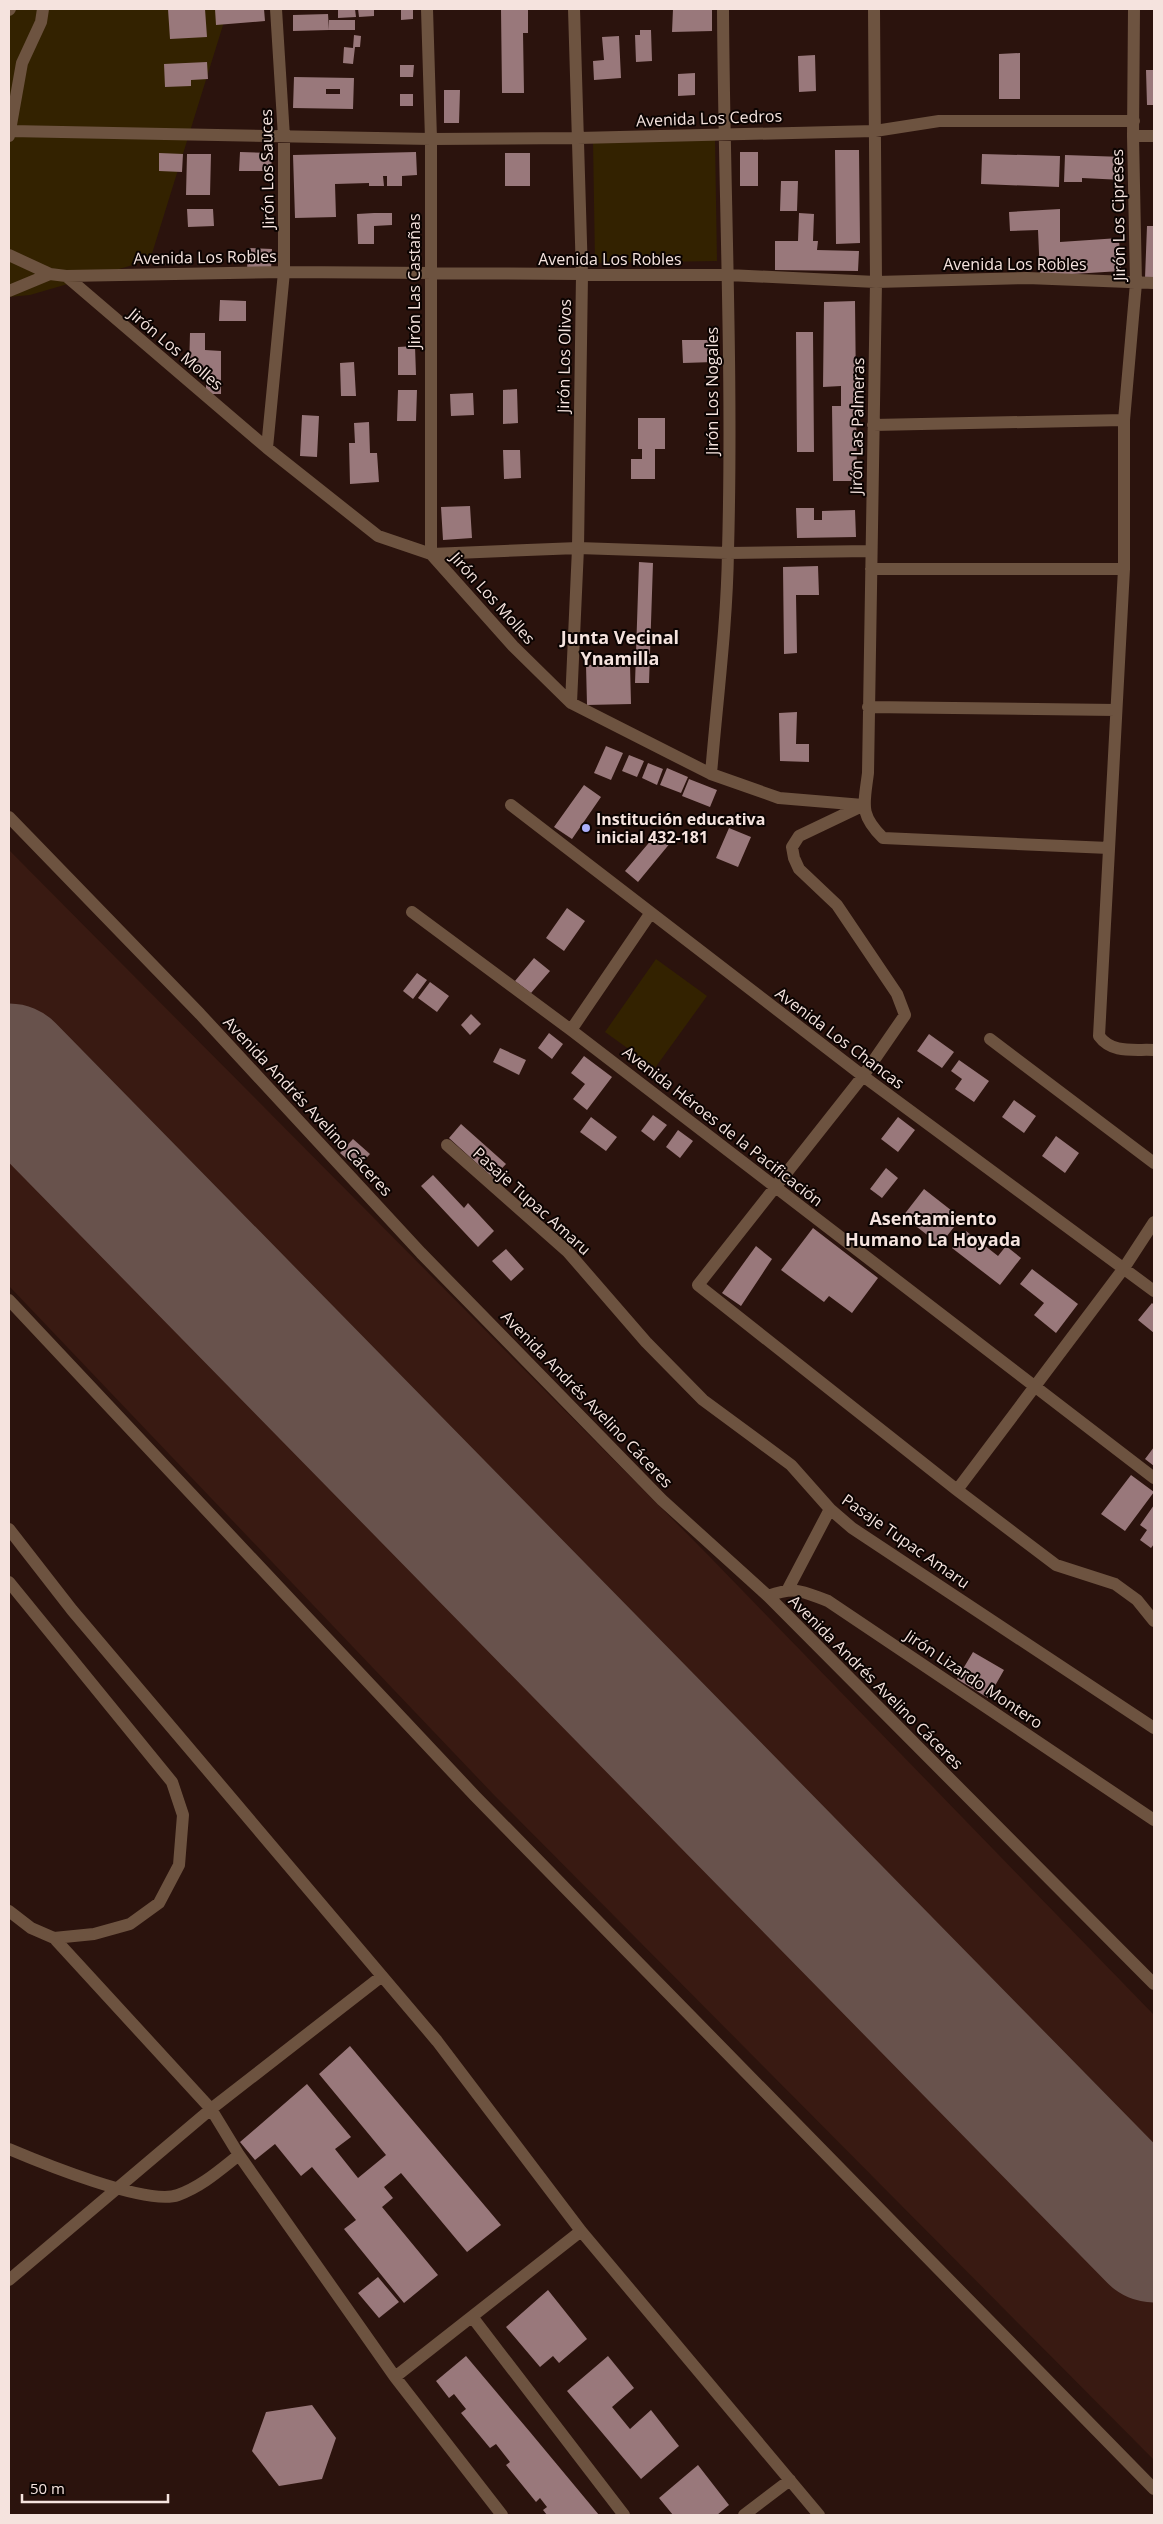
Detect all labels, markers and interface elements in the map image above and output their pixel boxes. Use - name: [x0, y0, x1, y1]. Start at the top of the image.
- street label: Avenida Los Cedros: [636, 104, 782, 132]
- street label: Jirón Los Sauces: [255, 109, 279, 231]
- street label: Jirón Los Cipreses: [1106, 149, 1130, 283]
- street label: Jirón Las Castañas: [403, 213, 425, 351]
- street label: Avenida Los Robles: [133, 245, 277, 269]
- street label: Avenida Los Robles: [538, 248, 682, 270]
- street label: Avenida Los Robles: [943, 253, 1087, 275]
- street label: Jirón Los Olivos: [552, 299, 576, 415]
- street label: Jirón Los Molles: [123, 302, 228, 395]
- street label: Jirón Los Nogales: [701, 327, 723, 457]
- street label: Jirón Las Palmeras: [845, 357, 869, 497]
- street label: Jirón Los Molles: [444, 546, 540, 649]
- district label: Junta Vecinal Ynamilla: [559, 625, 679, 670]
- place label: Institución educativa inicial 432-181: [596, 808, 765, 848]
- marker: Institución educativa inicial 432-181: [580, 822, 592, 834]
- street label: Avenida Los Chancas: [771, 982, 909, 1094]
- street label: Avenida Andrés Avelino Cáceres: [219, 1011, 397, 1201]
- street label: Avenida Héroes de la Pacificación: [618, 1041, 828, 1211]
- street label: Pasaje Tupac Amaru: [468, 1142, 596, 1260]
- district label: Asentamiento Humano La Hoyada: [845, 1206, 1021, 1251]
- street label: Avenida Andrés Avelino Cáceres: [496, 1306, 678, 1492]
- street label: Pasaje Tupac Amaru: [838, 1489, 974, 1593]
- street label: Avenida Andrés Avelino Cáceres: [784, 1590, 968, 1774]
- street label: Jirón Lizardo Montero: [899, 1623, 1047, 1733]
- scale bar: [22, 2472, 169, 2504]
- text: 50 m: [30, 2478, 65, 2498]

